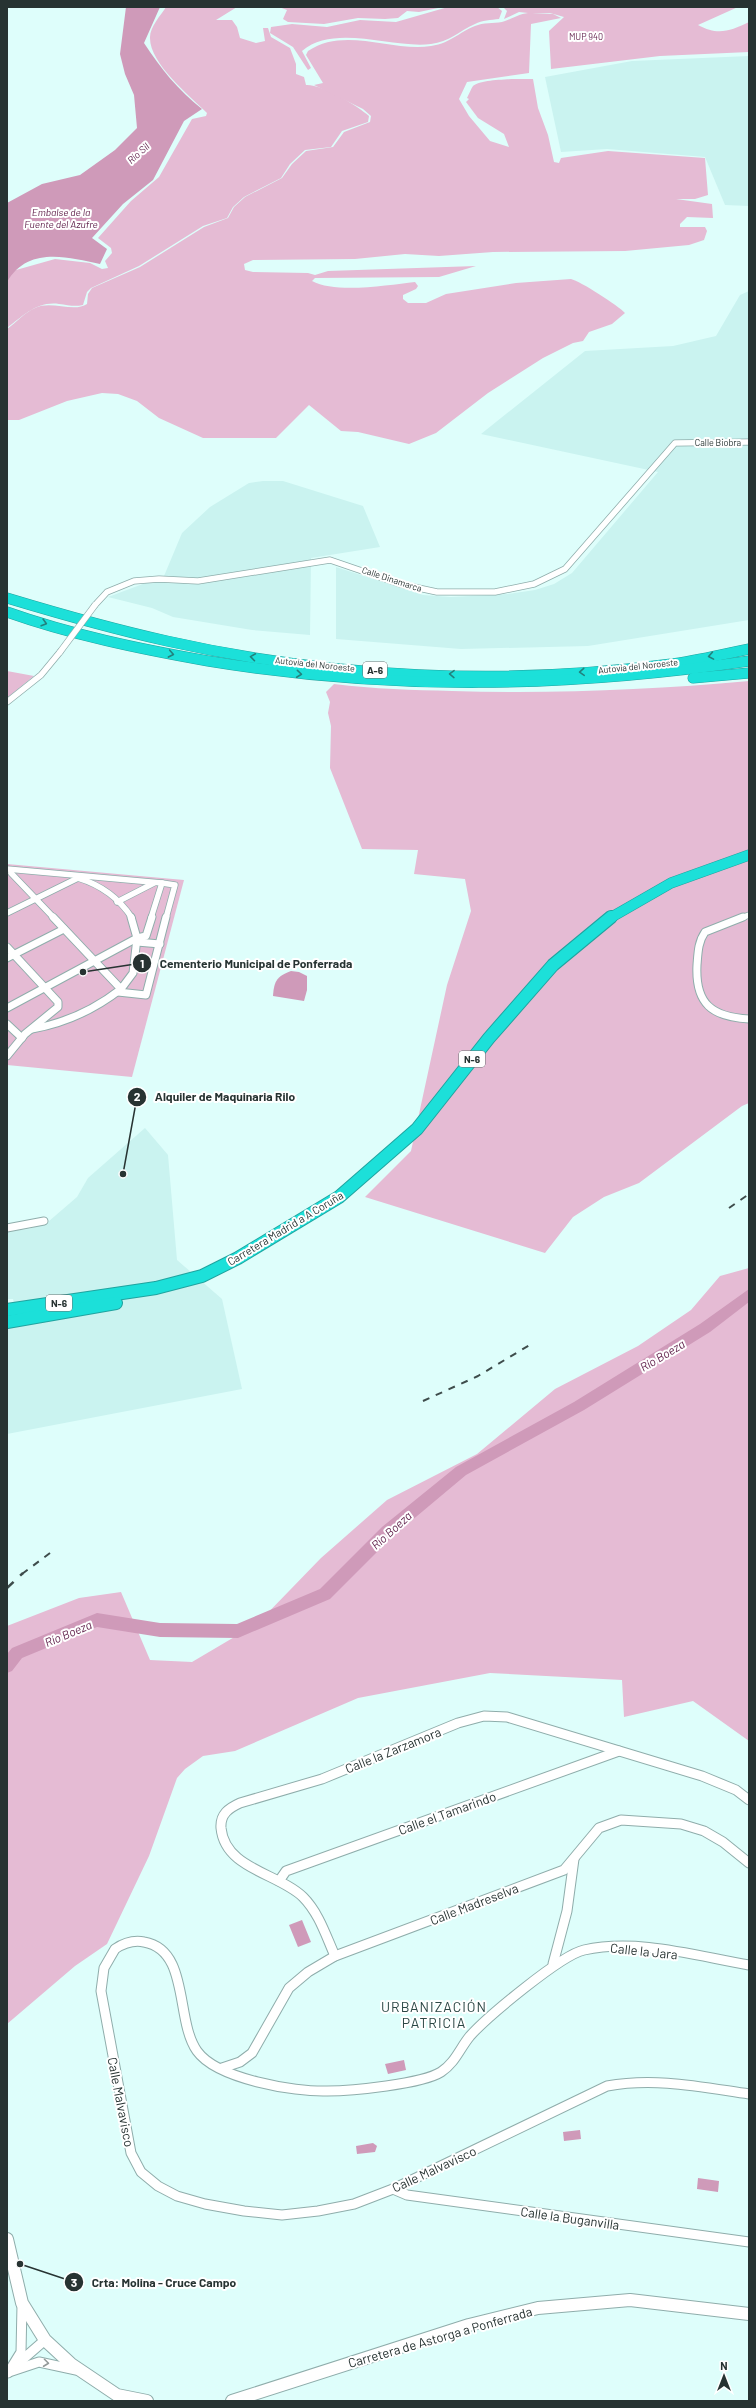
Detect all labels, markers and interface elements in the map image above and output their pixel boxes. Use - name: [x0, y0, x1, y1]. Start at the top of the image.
- park label: MUP 940: [569, 31, 603, 42]
- water label: Río Sil: [124, 139, 152, 166]
- water label: Embalse de la Fuente del Azufre: [24, 206, 98, 230]
- street label: Calle Biobra: [695, 437, 741, 448]
- street label: Calle Dinamarca: [361, 564, 423, 594]
- one-way arrow: [41, 618, 48, 627]
- one-way arrow: [168, 649, 174, 657]
- one-way arrow: [708, 652, 714, 660]
- one-way arrow: [250, 653, 256, 662]
- street label: Autovía del Noroeste: [274, 654, 356, 674]
- street label: Autovía del Noroeste: [597, 656, 679, 676]
- road number: A-6: [363, 662, 387, 678]
- one-way arrow: [579, 667, 585, 676]
- one-way arrow: [296, 669, 302, 678]
- one-way arrow: [449, 669, 455, 678]
- callout: Cementerio Municipal de Ponferrada: [132, 951, 360, 975]
- text: 1: [140, 956, 144, 970]
- text: Cementerio Municipal de Ponferrada: [160, 956, 352, 970]
- road number: N-6: [459, 1051, 485, 1067]
- callout: Alquiler de Maquinaria Rilo: [127, 1085, 303, 1109]
- text: 2: [134, 1089, 141, 1103]
- text: Alquiler de Maquinaria Rilo: [155, 1089, 295, 1103]
- street label: Carretera Madrid a A Coruña: [225, 1188, 345, 1268]
- road number: N-6: [46, 1295, 72, 1311]
- water label: Río Boeza: [637, 1336, 687, 1374]
- water label: Río Boeza: [368, 1508, 414, 1552]
- water label: Río Boeza: [42, 1617, 94, 1649]
- street label: Calle la Zarzamora: [343, 1723, 443, 1777]
- street label: Calle el Tamarindo: [396, 1788, 498, 1838]
- street label: Calle Madreselva: [428, 1880, 520, 1928]
- street label: Calle la Jara: [610, 1940, 678, 1962]
- district label: URBANIZACIÓN PATRICIA: [381, 1998, 487, 2031]
- street label: Calle Malvavisco: [104, 2056, 138, 2148]
- street label: Calle Malvavisco: [389, 2143, 479, 2195]
- street label: Calle la Buganvilla: [520, 2203, 620, 2233]
- callout: Crta: Molina - Cruce Campo: [64, 2270, 244, 2294]
- text: 3: [71, 2275, 77, 2289]
- text: Crta: Molina - Cruce Campo: [92, 2275, 236, 2289]
- street label: Carretera de Astorga a Ponferrada: [346, 2303, 534, 2371]
- north arrow: [704, 2356, 744, 2396]
- one-way arrow: [43, 2358, 49, 2367]
- text: N: [720, 2359, 728, 2372]

